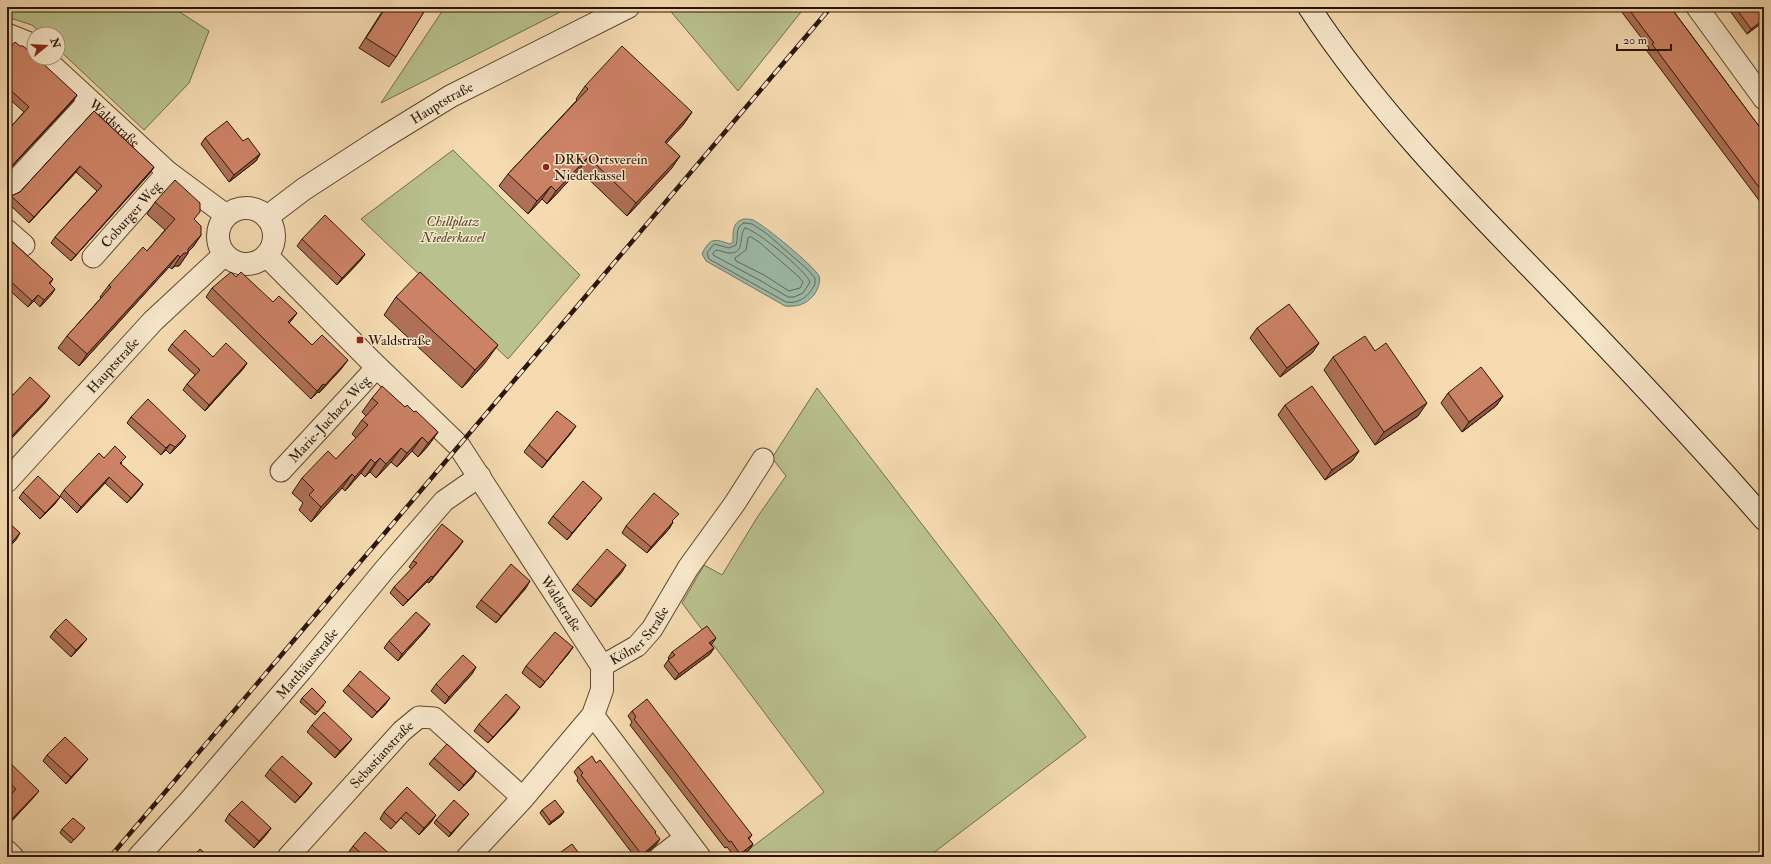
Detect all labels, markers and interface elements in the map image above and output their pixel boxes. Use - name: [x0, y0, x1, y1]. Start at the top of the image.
- north arrow: [26, 26, 66, 66]
- scale bar: [1617, 26, 1671, 52]
- text: 20 m: [1623, 33, 1648, 48]
- text: N: [47, 35, 63, 51]
- street label: Hauptstraße: [407, 78, 476, 128]
- street label: Waldstraße: [85, 95, 143, 151]
- place label: DRK Ortsverein Niederkassel: [554, 151, 648, 184]
- marker: DRK Ortsverein Niederkassel: [541, 162, 551, 172]
- street label: Coburger Weg: [97, 177, 166, 251]
- park label: Chillplatz Niederkassel: [420, 213, 487, 246]
- place label: Waldstraße: [367, 332, 431, 349]
- street label: Hauptstraße: [83, 334, 143, 397]
- marker: Waldstraße: [355, 335, 365, 345]
- street label: Marie-Juchacz Weg: [285, 371, 375, 466]
- street label: Waldstraße: [536, 572, 585, 635]
- street label: Kölner Straße: [607, 603, 672, 669]
- street label: Matthäusstraße: [273, 625, 342, 703]
- street label: Sebastianstraße: [346, 717, 417, 792]

